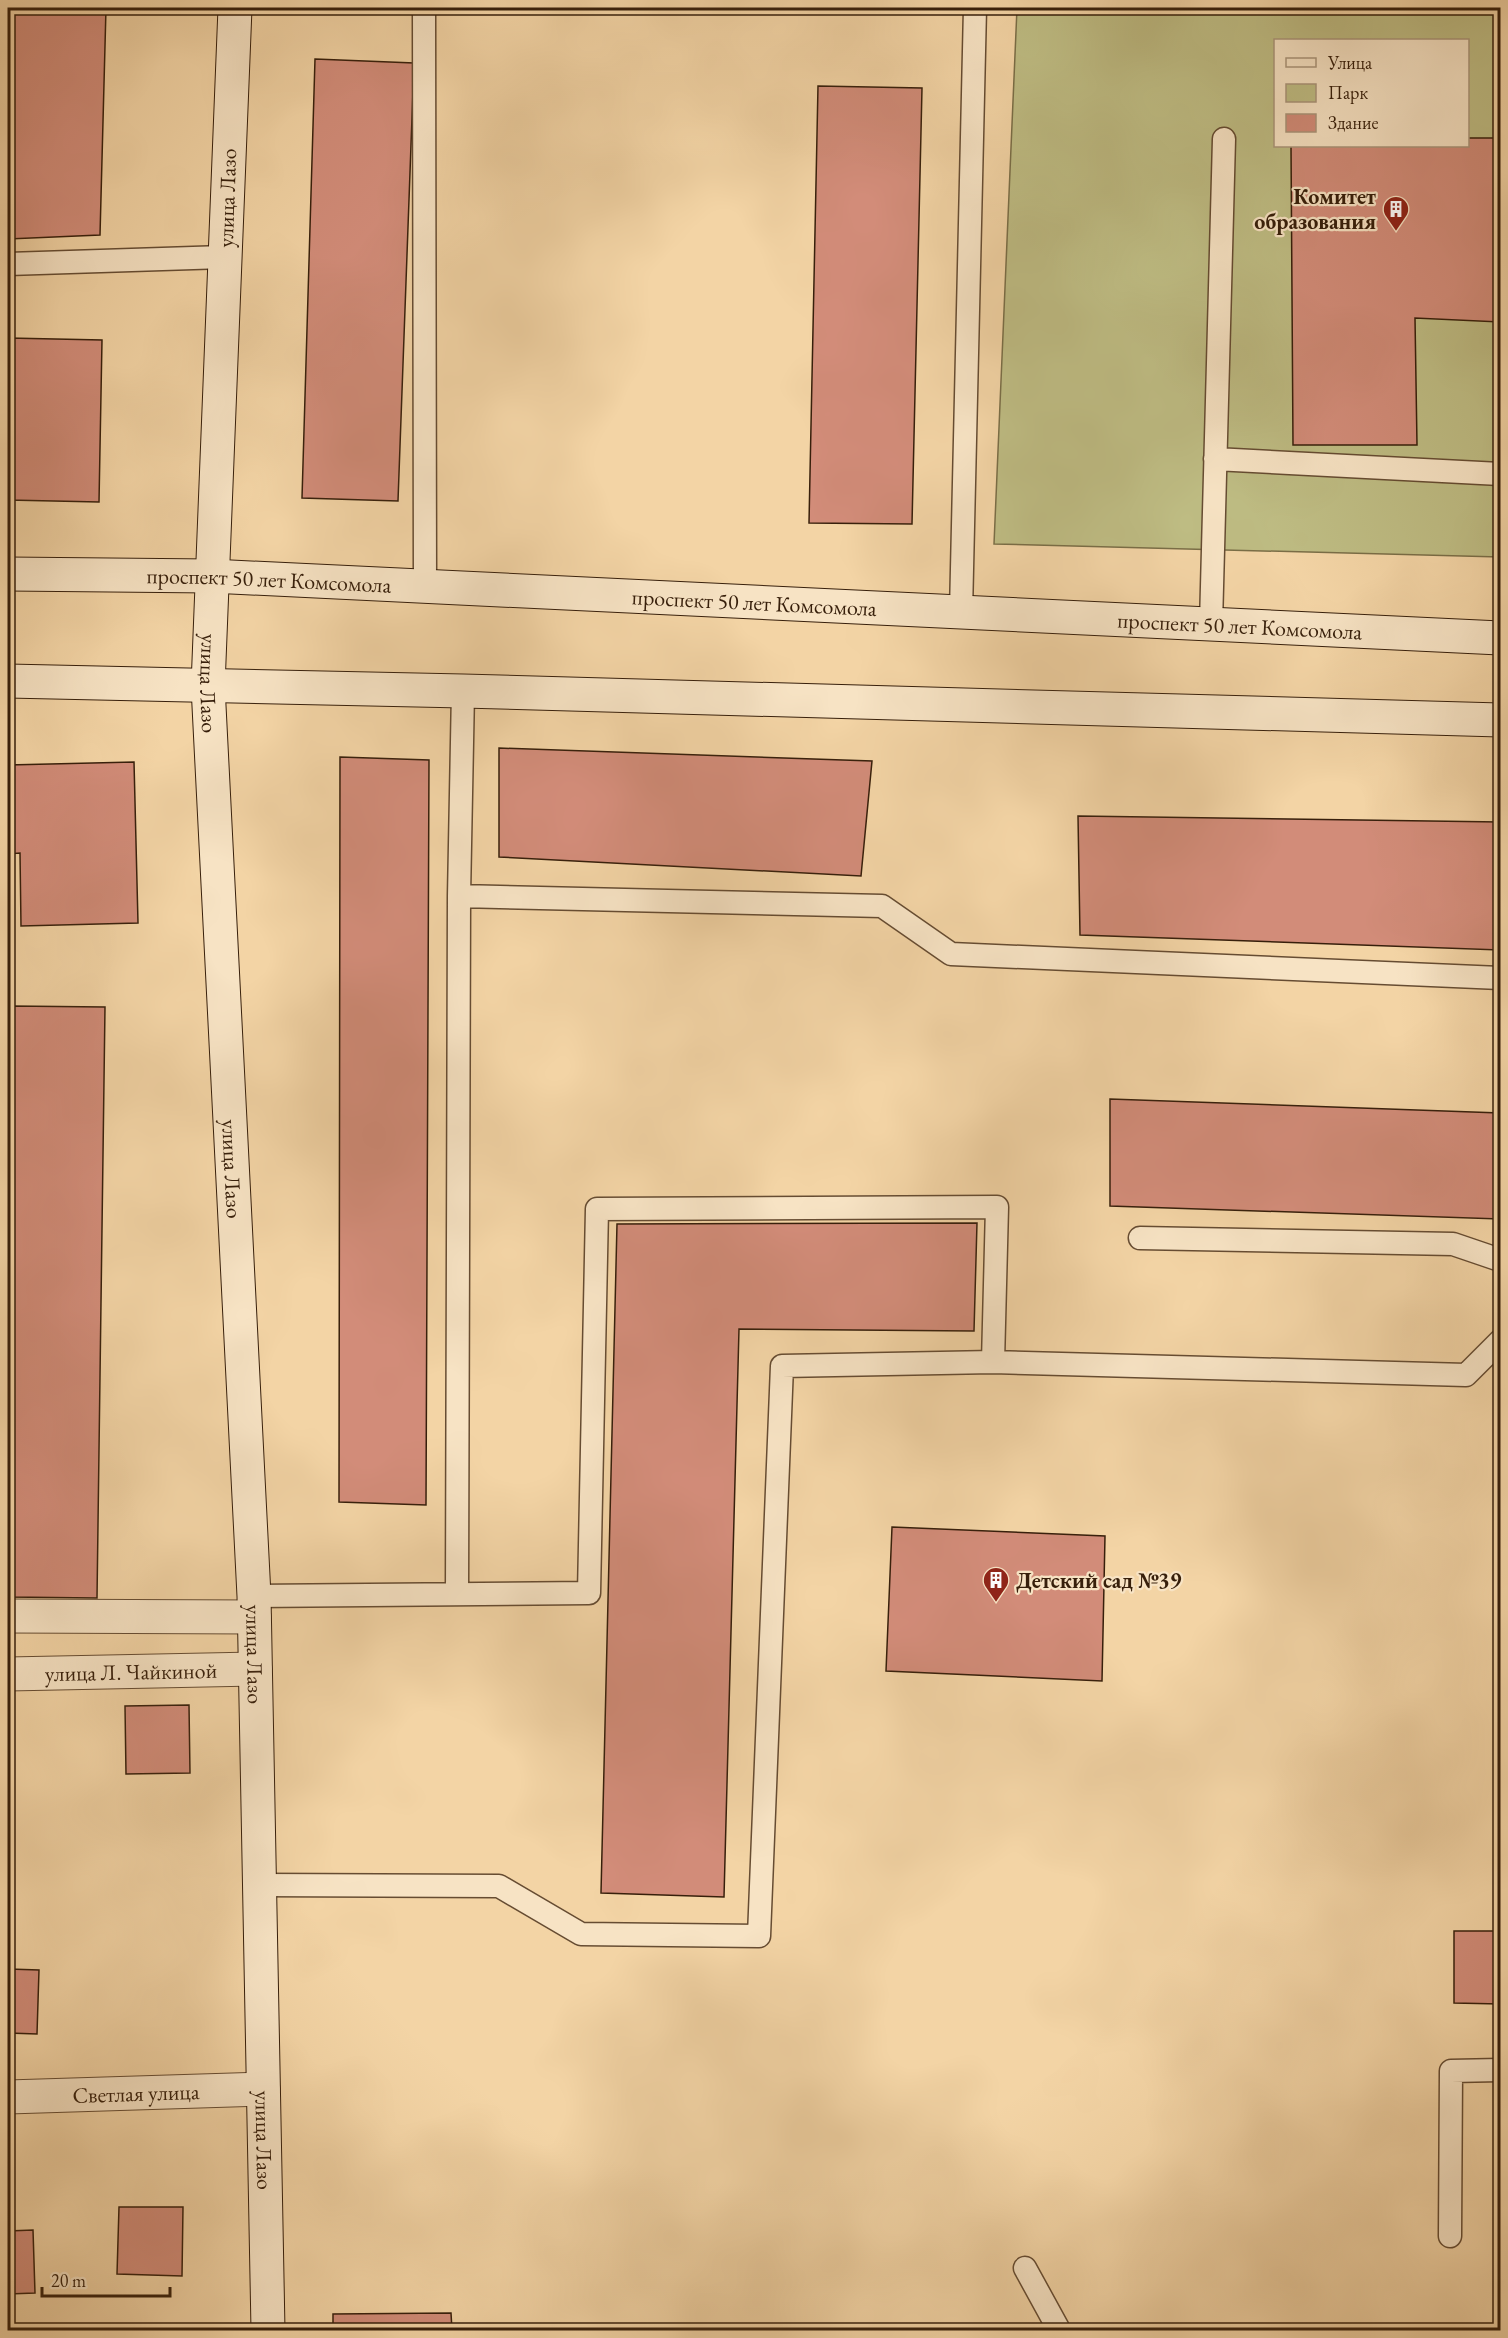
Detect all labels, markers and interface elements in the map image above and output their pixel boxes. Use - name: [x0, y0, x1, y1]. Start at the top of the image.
- legend: [1274, 39, 1469, 147]
- text: Улица: [1327, 51, 1373, 74]
- text: Парк: [1328, 81, 1368, 104]
- text: Здание: [1328, 111, 1378, 134]
- street label: улица Лазо: [211, 148, 243, 248]
- place label: Комитет образования: [1254, 182, 1376, 236]
- building icon: Комитет образования: [1381, 194, 1411, 232]
- street label: проспект 50 лет Комсомола: [146, 561, 392, 599]
- street label: проспект 50 лет Комсомола: [631, 582, 878, 623]
- street label: проспект 50 лет Комсомола: [1117, 605, 1363, 646]
- street label: улица Лазо: [193, 633, 225, 734]
- street label: улица Лазо: [215, 1119, 249, 1219]
- building icon: Детский сад №39: [981, 1565, 1011, 1603]
- place label: Детский сад №39: [1016, 1566, 1182, 1595]
- street label: улица Лазо: [240, 1604, 271, 1704]
- street label: улица Л. Чайкиной: [44, 1655, 218, 1688]
- street label: Светлая улица: [72, 2076, 200, 2109]
- street label: улица Лазо: [249, 2090, 280, 2190]
- scale bar: [42, 2260, 170, 2298]
- text: 20 m: [51, 2269, 86, 2292]

